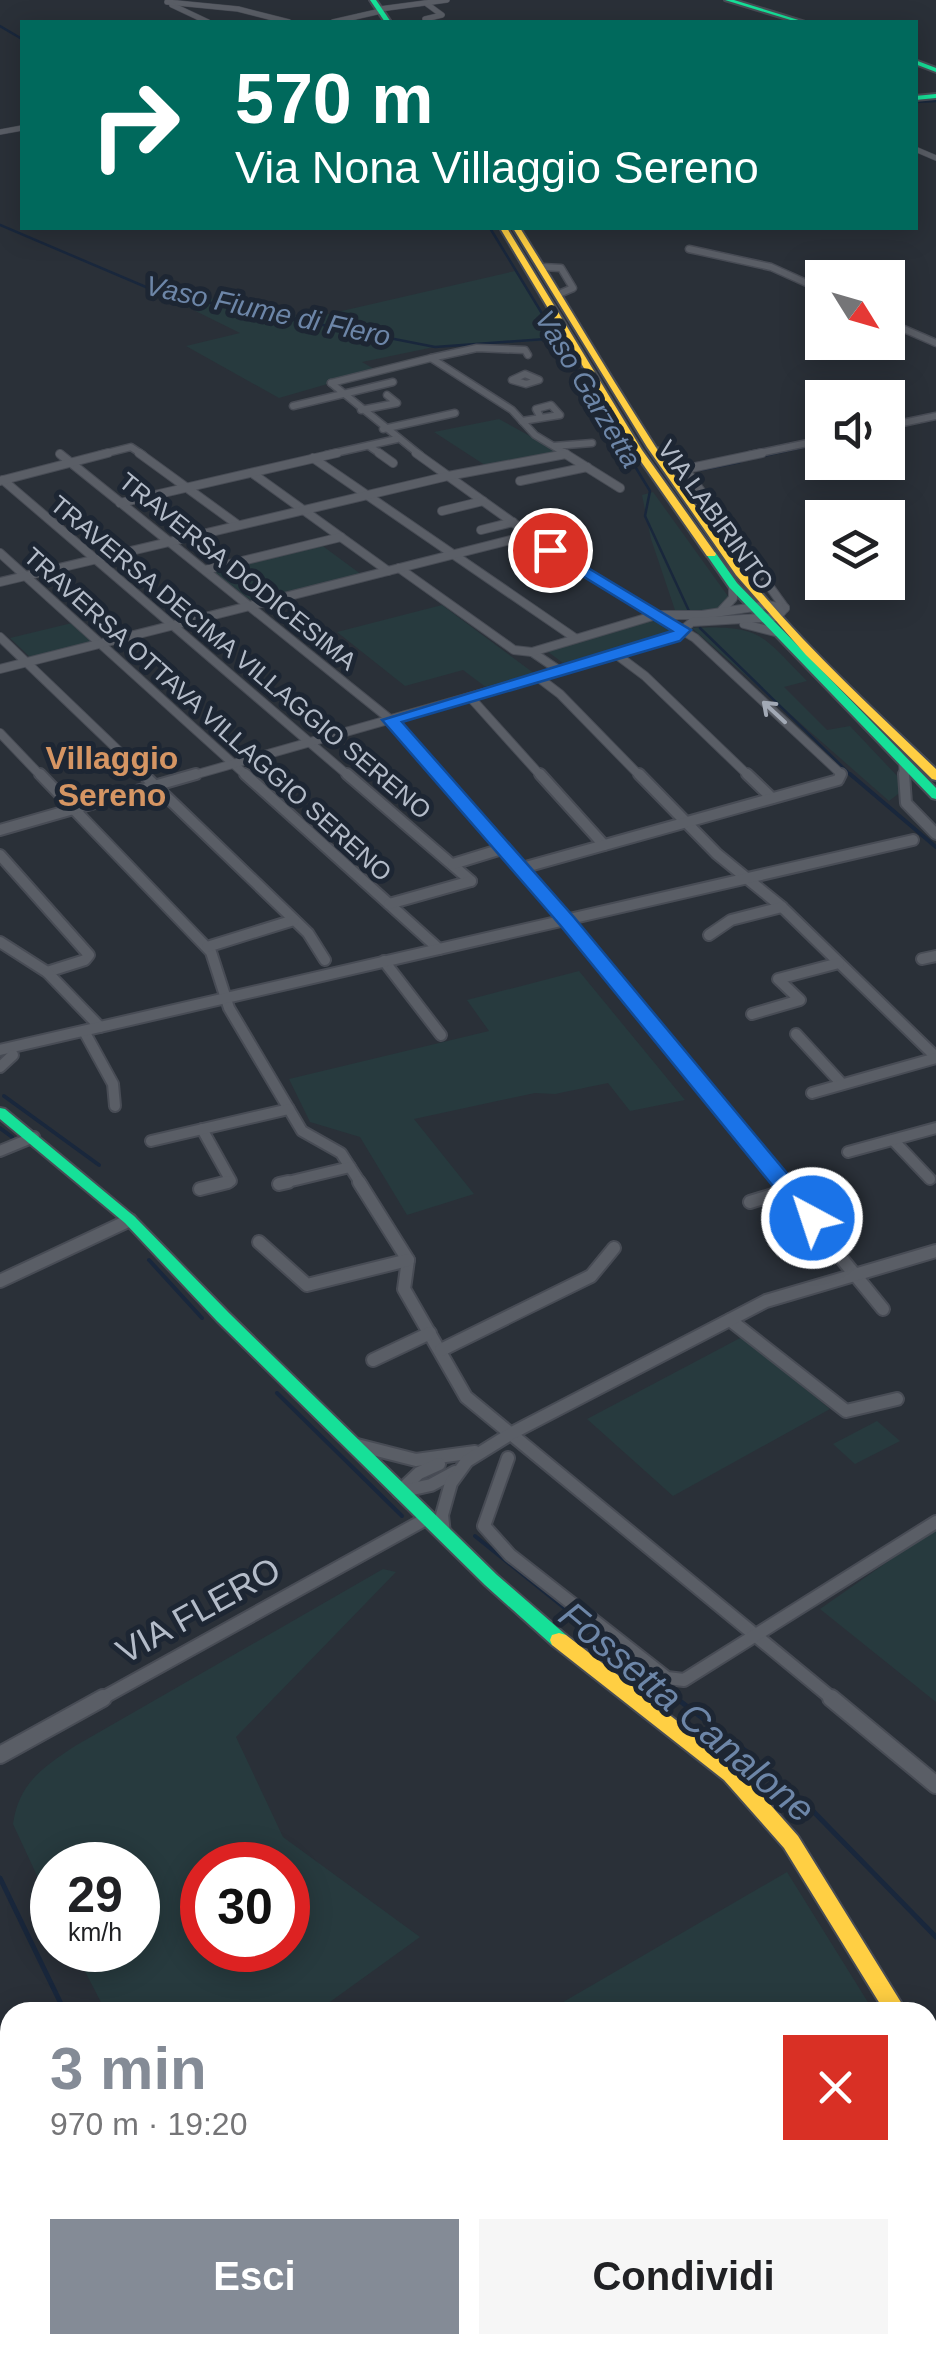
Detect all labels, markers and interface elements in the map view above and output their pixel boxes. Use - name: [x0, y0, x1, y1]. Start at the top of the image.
- icon: right: [70, 60, 200, 190]
- text: 570 m: [235, 60, 433, 138]
- text: Via Nona Villaggio Sereno: [235, 142, 759, 193]
- north arrow: [805, 260, 905, 360]
- map controls: [805, 260, 905, 600]
- water label: Vaso Fiume di Flero: [143, 270, 393, 352]
- water label: Vaso Garzetta: [529, 305, 647, 473]
- button: sound: [805, 380, 905, 480]
- street label: VIA LABIRINTO: [653, 435, 779, 595]
- street label: TRAVERSA DODICESIMA: [114, 467, 362, 675]
- street label: TRAVERSA DECIMA VILLAGGIO SERENO: [45, 490, 437, 824]
- button: layers: [805, 500, 905, 600]
- pin: [508, 508, 593, 593]
- icon: arrive: [523, 523, 578, 578]
- street label: TRAVERSA OTTAVA VILLAGGIO SERENO: [19, 542, 397, 886]
- one-way arrow: [762, 701, 787, 724]
- district label: Villaggio Sereno: [46, 740, 178, 813]
- position arrow: [760, 1166, 864, 1270]
- street label: VIA FLERO: [109, 1549, 287, 1671]
- water label: Fossetta Canalone: [551, 1593, 823, 1831]
- speed limit sign: 30: [180, 1842, 310, 1972]
- text: 29: [67, 1867, 123, 1923]
- text: km/h: [68, 1918, 122, 1946]
- text: 3 min: [50, 2035, 207, 2102]
- button: close: [783, 2035, 888, 2140]
- text: 970 m · 19:20: [50, 2106, 247, 2142]
- button: Esci: [50, 2219, 459, 2334]
- button: Condividi: [479, 2219, 888, 2334]

